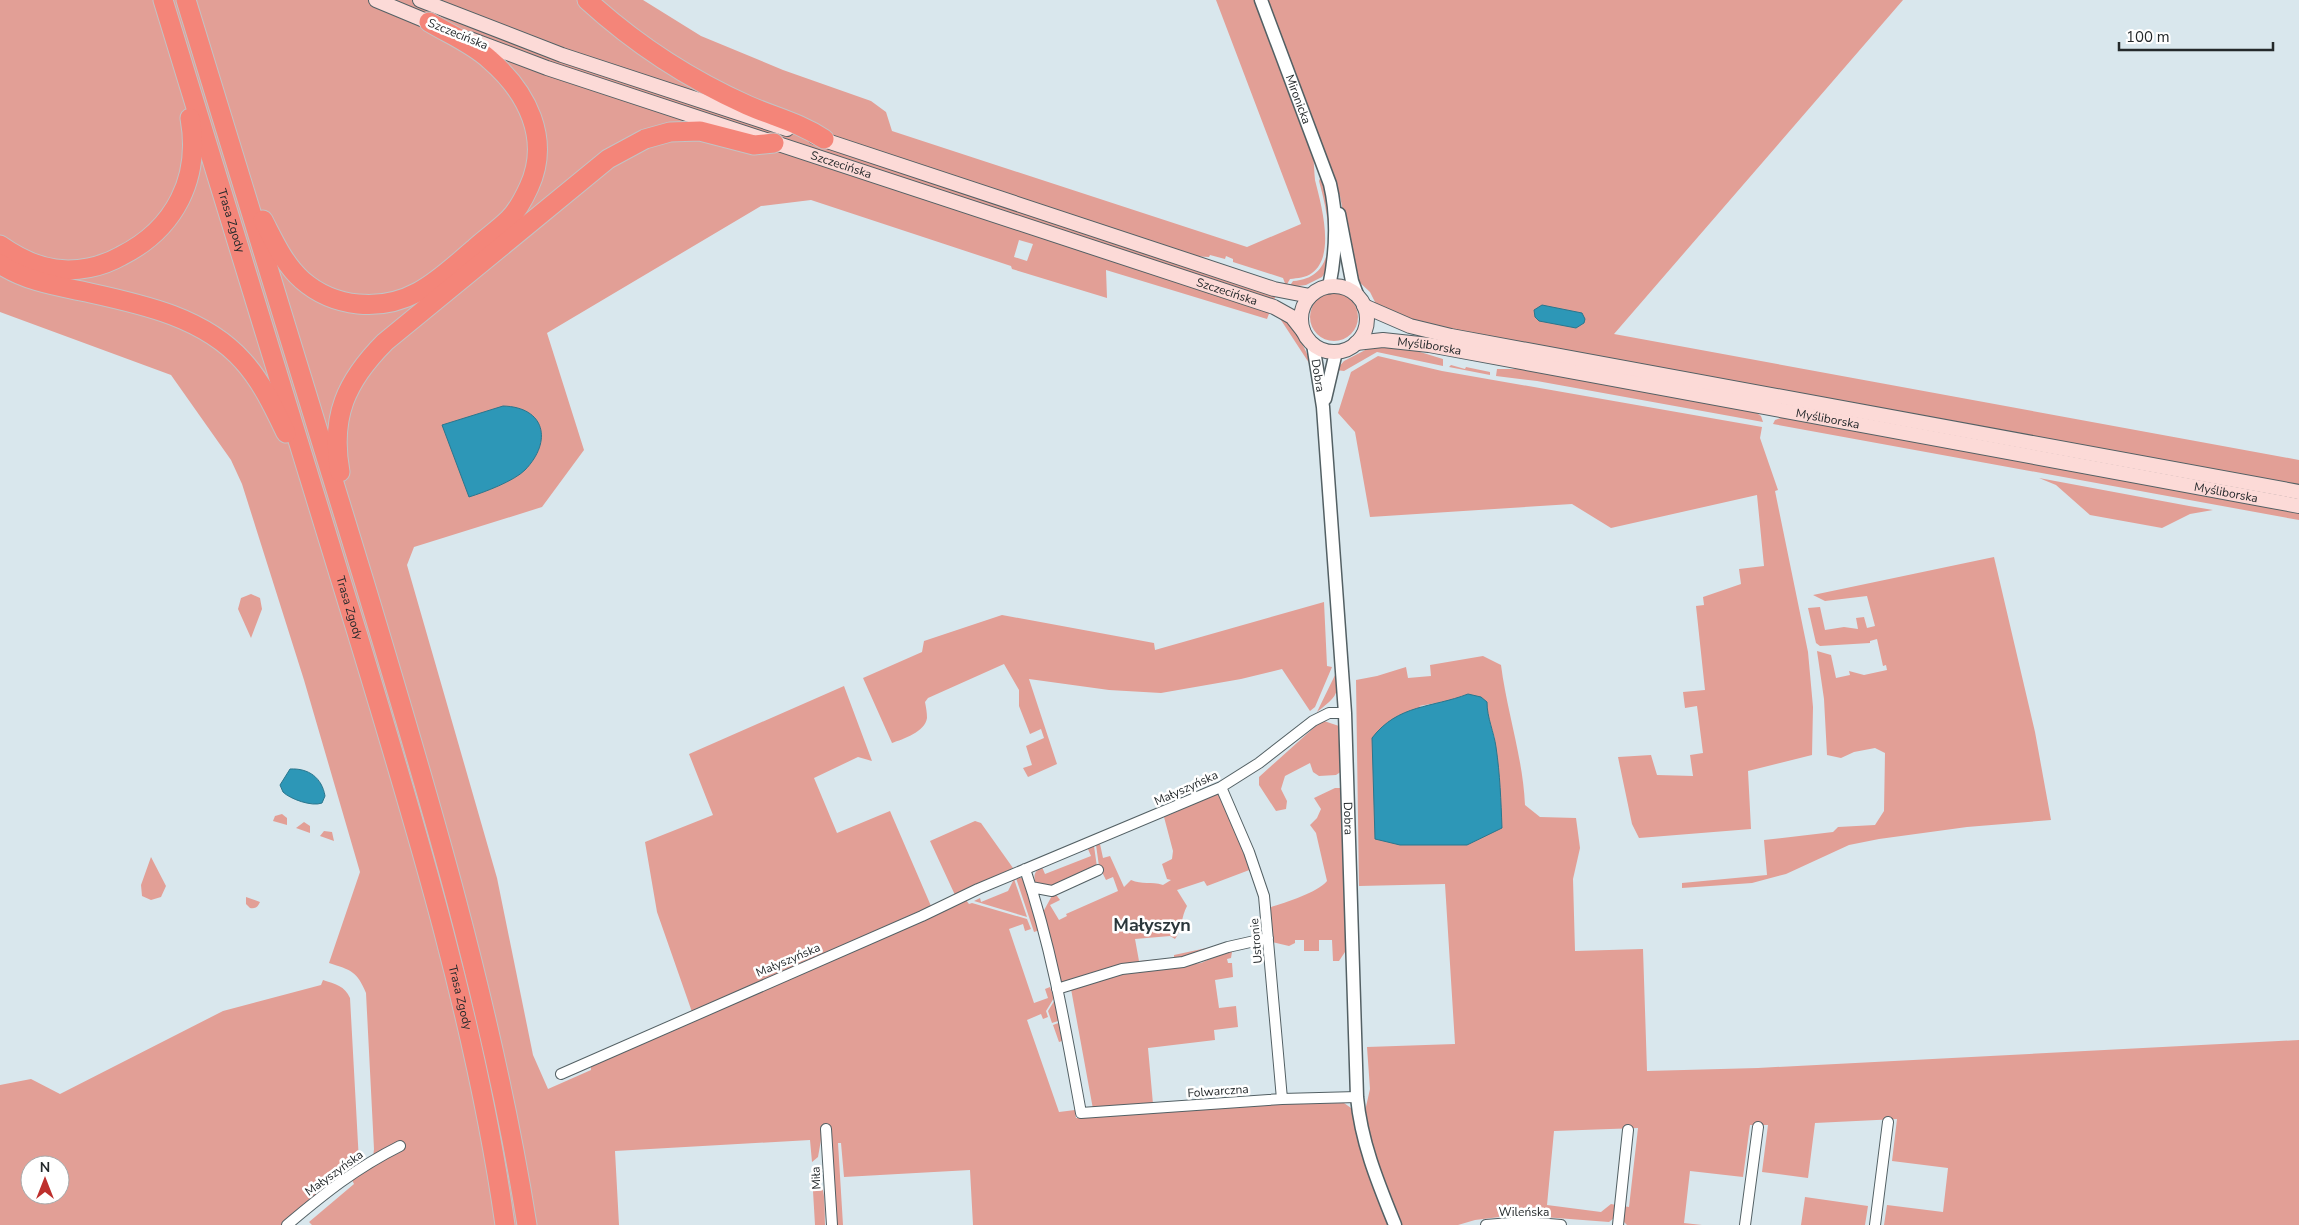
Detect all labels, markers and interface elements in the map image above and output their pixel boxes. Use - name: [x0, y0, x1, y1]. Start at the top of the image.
- street label: Szczecińska: [426, 15, 490, 53]
- scale bar: [2119, 20, 2273, 52]
- text: 100 m: [2126, 27, 2170, 47]
- street label: Mironicka: [1282, 72, 1315, 126]
- street label: Szczecińska: [809, 147, 874, 182]
- street label: Trasa Zgody: [214, 187, 249, 255]
- street label: Szczecińska: [1194, 274, 1260, 309]
- street label: Myśliborska: [1397, 334, 1463, 359]
- street label: Dobra: [1308, 358, 1329, 393]
- street label: Myśliborska: [1795, 405, 1861, 433]
- street label: Myśliborska: [2193, 479, 2259, 506]
- street label: Trasa Zgody: [332, 574, 367, 643]
- street label: Małyszyńska: [1152, 767, 1220, 809]
- street label: Dobra: [1340, 802, 1357, 835]
- district label: Małyszyn: [1113, 913, 1191, 937]
- street label: Ustronie: [1246, 918, 1266, 964]
- street label: Małyszyńska: [753, 939, 823, 981]
- street label: Trasa Zgody: [445, 964, 476, 1032]
- street label: Folwarczna: [1187, 1081, 1249, 1101]
- street label: Małyszyńska: [302, 1146, 366, 1200]
- north arrow: [20, 1155, 70, 1205]
- text: N: [40, 1158, 50, 1177]
- street label: Miła: [807, 1166, 825, 1190]
- street label: Wileńska: [1499, 1204, 1549, 1220]

